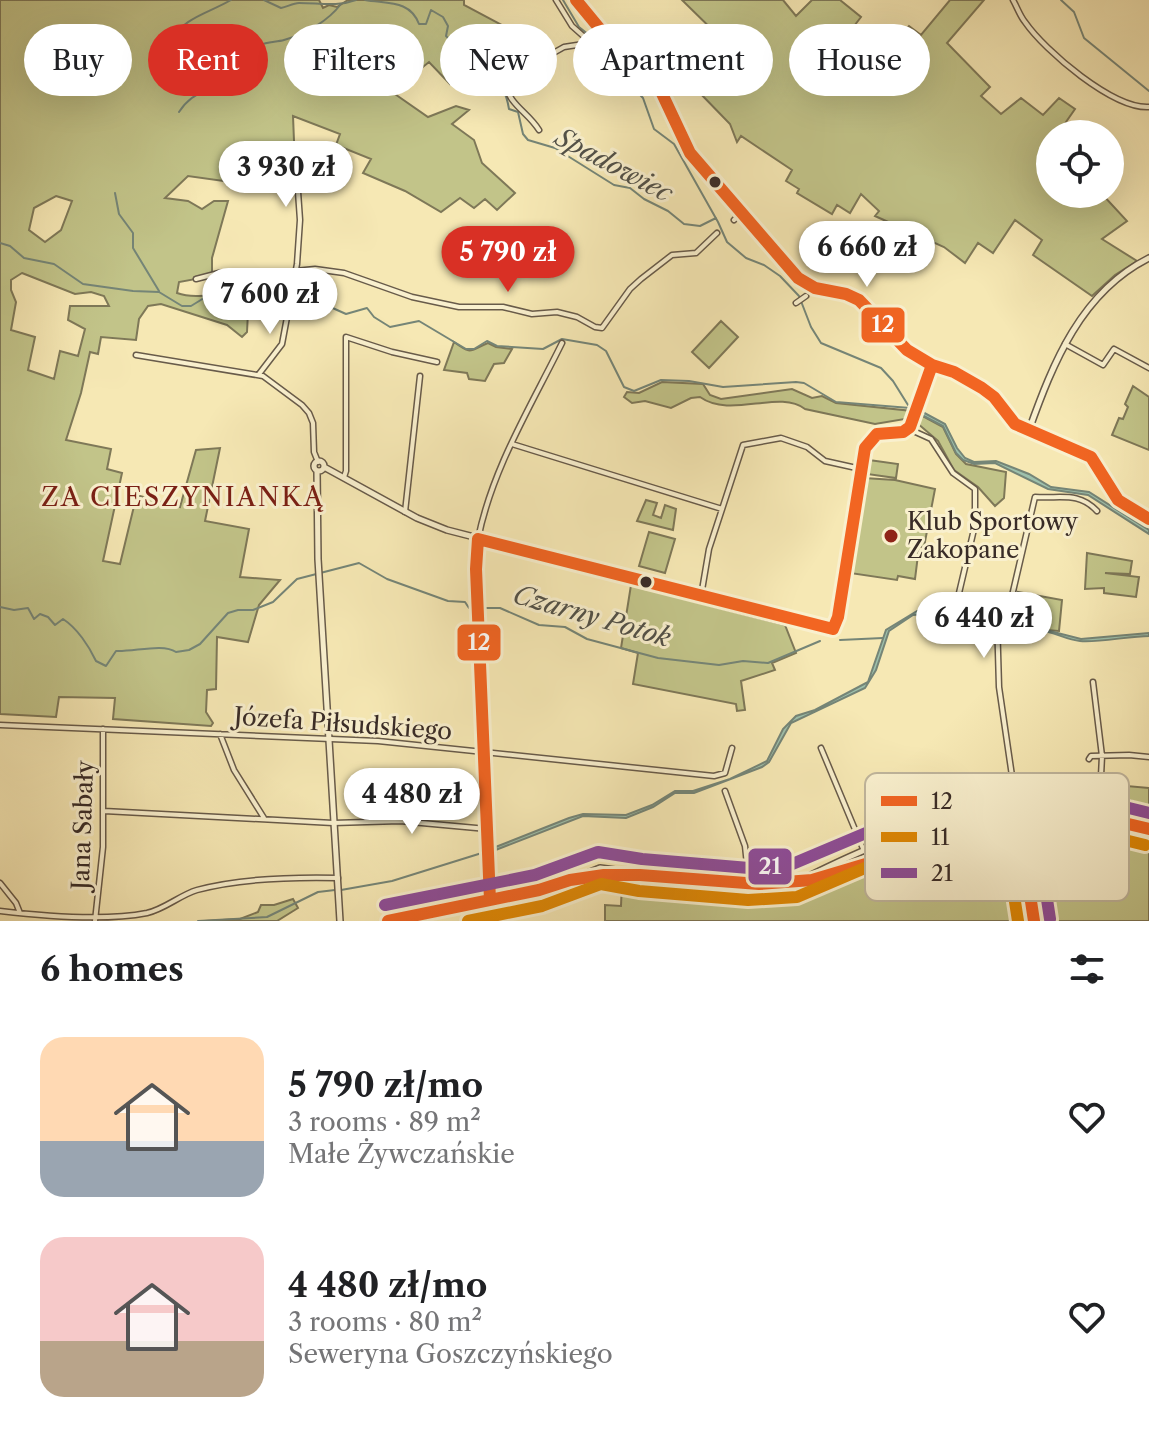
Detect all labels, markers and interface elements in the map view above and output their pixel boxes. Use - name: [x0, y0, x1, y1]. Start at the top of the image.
- chip: Buy: [24, 24, 132, 96]
- chip: Rent: [148, 24, 268, 96]
- chip: Filters: [284, 24, 424, 96]
- chip: New: [440, 24, 557, 96]
- chip: Apartment: [573, 24, 773, 96]
- chip: House: [789, 24, 930, 96]
- water label: Spadowiec: [548, 120, 679, 210]
- map controls: [1036, 120, 1124, 208]
- button: locate: [1036, 120, 1124, 208]
- pin: 3 930 zł: [203, 141, 369, 209]
- text: 3 930 zł: [237, 151, 335, 183]
- unlabelled marker: [707, 174, 723, 190]
- pin: 6 660 zł: [784, 221, 950, 289]
- pin: 5 790 zł: [425, 226, 591, 294]
- text: 6 660 zł: [817, 231, 917, 263]
- text: 5 790 zł: [460, 236, 556, 268]
- pin: 7 600 zł: [187, 268, 353, 336]
- text: 7 600 zł: [220, 278, 320, 310]
- line badge: 12: [860, 306, 906, 344]
- text: 12: [872, 311, 894, 338]
- district label: ZA CIESZYNIANKĄ: [41, 481, 325, 513]
- place label: Klub Sportowy Zakopane: [907, 507, 1079, 564]
- marker: Klub Sportowy Zakopane: [882, 527, 900, 545]
- unlabelled marker: [638, 574, 654, 590]
- water label: Czarny Potok: [510, 578, 675, 654]
- pin: 6 440 zł: [901, 592, 1067, 660]
- text: 6 440 zł: [934, 602, 1034, 634]
- line badge: 12: [456, 623, 502, 662]
- text: 12: [468, 629, 490, 656]
- street label: Józefa Piłsudskiego: [229, 701, 453, 746]
- street label: Jana Sabały: [66, 759, 99, 894]
- pin: 4 480 zł: [329, 768, 495, 836]
- legend: [865, 773, 1129, 901]
- text: 4 480 zł: [362, 778, 462, 810]
- text: 12: [931, 788, 953, 815]
- text: 11: [931, 824, 950, 851]
- line badge: 21: [747, 847, 793, 886]
- text: 21: [759, 853, 782, 880]
- text: 21: [931, 860, 953, 887]
- icon: filters: [1065, 947, 1109, 991]
- text: 6 homes: [40, 948, 184, 990]
- text: 5 790 zł/mo: [288, 1064, 483, 1106]
- icon: home: [104, 1069, 200, 1165]
- icon: heart: [1065, 1095, 1109, 1139]
- text: 3 rooms · 89 m²: [288, 1106, 481, 1138]
- text: Małe Żywczańskie: [288, 1138, 515, 1170]
- text: 4 480 zł/mo: [288, 1264, 487, 1306]
- icon: home: [104, 1269, 200, 1365]
- icon: heart: [1065, 1295, 1109, 1339]
- text: 3 rooms · 80 m²: [288, 1306, 482, 1338]
- text: Seweryna Goszczyńskiego: [288, 1338, 613, 1370]

